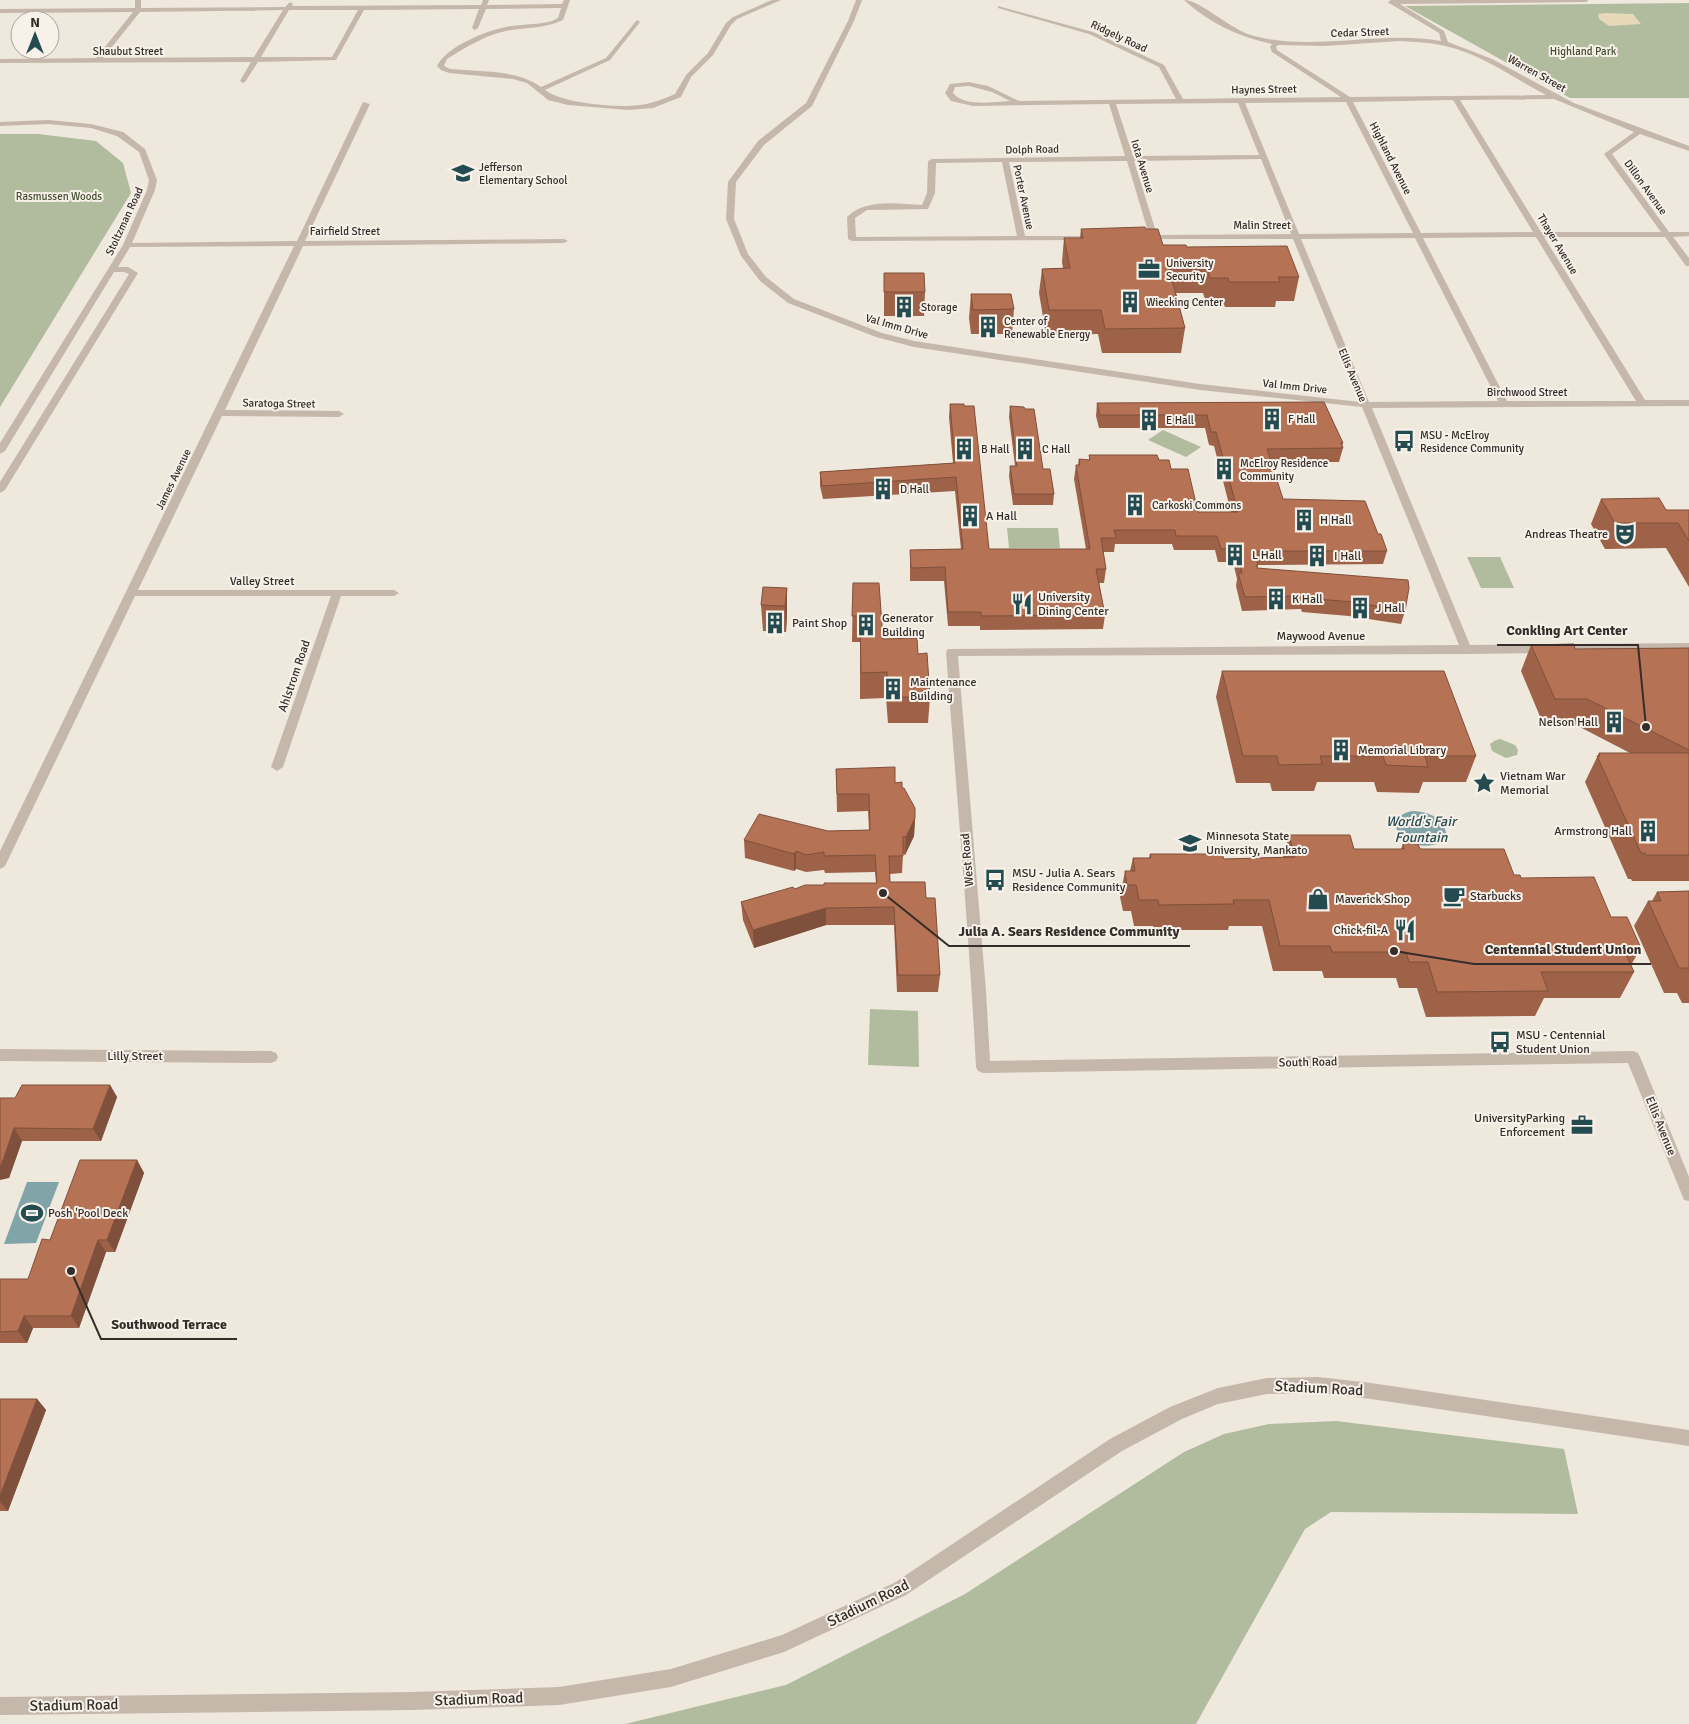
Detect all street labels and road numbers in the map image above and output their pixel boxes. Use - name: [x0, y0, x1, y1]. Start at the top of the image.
- street label: Ridgely Road: [1088, 18, 1149, 55]
- street label: Cedar Street: [1331, 25, 1390, 40]
- street label: Shaubut Street: [93, 45, 163, 58]
- street label: Warren Street: [1505, 52, 1568, 95]
- street label: Haynes Street: [1231, 82, 1297, 97]
- street label: Highland Avenue: [1367, 120, 1414, 197]
- street label: Iota Avenue: [1128, 138, 1157, 194]
- street label: Dolph Road: [1005, 143, 1059, 156]
- street label: Dillon Avenue: [1621, 157, 1670, 217]
- street label: Porter Avenue: [1010, 163, 1037, 231]
- street label: Stoltzman Road: [103, 185, 146, 257]
- street label: Thayer Avenue: [1534, 212, 1581, 277]
- street label: Malin Street: [1233, 219, 1291, 232]
- street label: Fairfield Street: [310, 225, 380, 238]
- street label: Val Imm Drive: [864, 311, 930, 342]
- street label: Ellis Avenue: [1335, 346, 1370, 404]
- street label: Val Imm Drive: [1262, 377, 1328, 396]
- street label: Birchwood Street: [1487, 386, 1567, 399]
- street label: Saratoga Street: [242, 396, 316, 411]
- street label: James Avenue: [153, 447, 194, 512]
- street label: Valley Street: [230, 574, 294, 589]
- street label: Maywood Avenue: [1277, 629, 1365, 644]
- street label: Ahlstrom Road: [275, 638, 314, 714]
- street label: West Road: [958, 833, 977, 887]
- street label: Lilly Street: [107, 1049, 163, 1064]
- street label: South Road: [1279, 1054, 1337, 1071]
- street label: Ellis Avenue: [1642, 1094, 1679, 1158]
- street label: Stadium Road: [1274, 1377, 1364, 1399]
- street label: Stadium Road: [824, 1575, 912, 1631]
- street label: Stadium Road: [434, 1688, 524, 1710]
- street label: Stadium Road: [30, 1695, 119, 1715]

